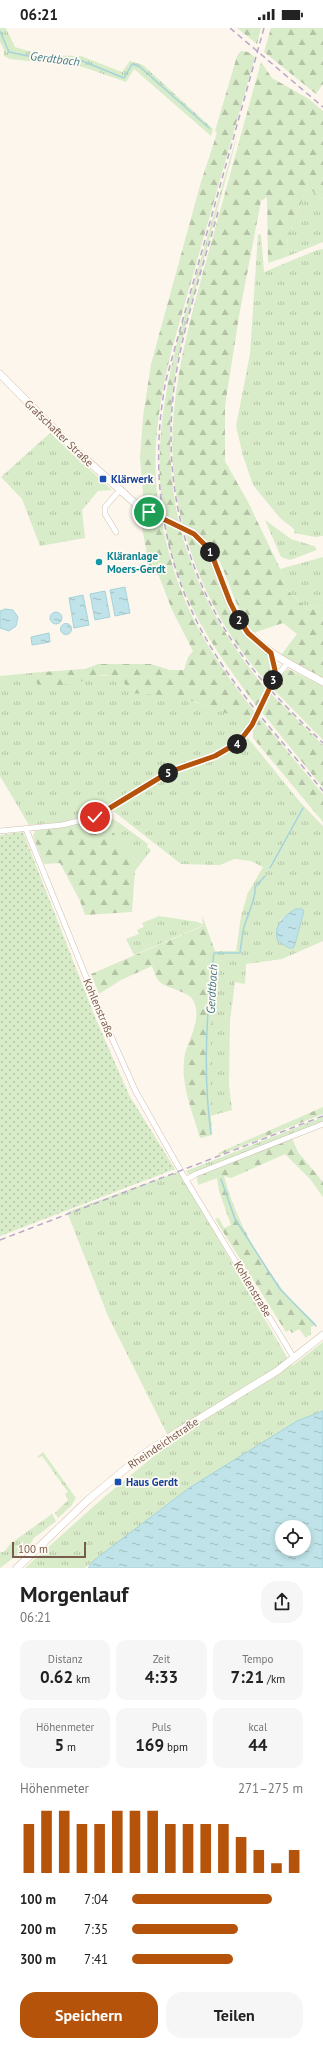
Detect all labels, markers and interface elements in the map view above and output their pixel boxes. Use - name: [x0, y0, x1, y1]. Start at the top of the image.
- text: 06:21: [20, 5, 58, 24]
- water label: Gerdtbach: [29, 48, 81, 69]
- street label: Grafschafter Straße: [22, 397, 97, 470]
- place label: Klärwerk: [111, 472, 154, 486]
- marker: Klärwerk: [98, 474, 108, 484]
- pin: [132, 495, 166, 529]
- icon: arrive: [138, 501, 160, 523]
- pin: 1: [200, 542, 220, 562]
- text: 1: [207, 545, 213, 559]
- place label: Kläranlage Moers-Gerdt: [107, 549, 166, 576]
- marker: Kläranlage Moers-Gerdt: [94, 557, 104, 567]
- pin: 2: [229, 610, 249, 630]
- text: 2: [236, 613, 242, 627]
- pin: 3: [263, 670, 283, 690]
- text: 3: [270, 673, 276, 687]
- pin: 4: [227, 734, 247, 754]
- text: 4: [234, 737, 240, 751]
- pin: 5: [158, 763, 178, 783]
- text: 5: [165, 766, 171, 780]
- pin: [78, 800, 112, 834]
- icon: check: [84, 806, 106, 828]
- water label: Gerdtbach: [203, 964, 220, 1014]
- street label: Kohlenstraße: [80, 976, 118, 1040]
- street label: Kohlenstraße: [231, 1259, 275, 1320]
- street label: Rheindeichstraße: [125, 1414, 201, 1472]
- place label: Haus Gerdt: [126, 1475, 178, 1489]
- marker: Haus Gerdt: [113, 1477, 123, 1487]
- map controls: [275, 1520, 311, 1556]
- button: locate: [275, 1520, 311, 1556]
- scale bar: [12, 1540, 86, 1559]
- text: 100 m: [18, 1542, 48, 1556]
- text: Morgenlauf: [20, 1580, 128, 1608]
- button: share: [261, 1581, 303, 1623]
- text: 06:21: [20, 1609, 51, 1626]
- text: Distanz: [48, 1652, 83, 1666]
- text: Zeit: [153, 1652, 170, 1666]
- text: Tempo: [242, 1652, 273, 1666]
- text: 0.62: [40, 1666, 73, 1688]
- text: 4:33: [145, 1666, 178, 1688]
- text: 7:21: [231, 1666, 264, 1688]
- text: km: [73, 1672, 90, 1686]
- text: /km: [264, 1672, 285, 1686]
- text: Höhenmeter: [36, 1720, 94, 1734]
- text: Puls: [152, 1720, 171, 1734]
- text: kcal: [248, 1720, 267, 1734]
- text: 5: [54, 1734, 64, 1756]
- text: 169: [135, 1734, 164, 1756]
- text: 44: [248, 1734, 267, 1756]
- text: m: [64, 1740, 76, 1754]
- text: bpm: [164, 1740, 188, 1754]
- text: Höhenmeter: [20, 1780, 89, 1797]
- text: 271–275 m: [238, 1780, 303, 1797]
- text: 100 m: [20, 1891, 56, 1908]
- text: 7:04: [84, 1891, 108, 1908]
- text: 200 m: [20, 1921, 56, 1938]
- text: 7:35: [84, 1921, 108, 1938]
- text: 300 m: [20, 1951, 56, 1968]
- text: 7:41: [84, 1951, 108, 1968]
- button: Speichern: [20, 1992, 158, 2038]
- button: Teilen: [166, 1992, 303, 2038]

